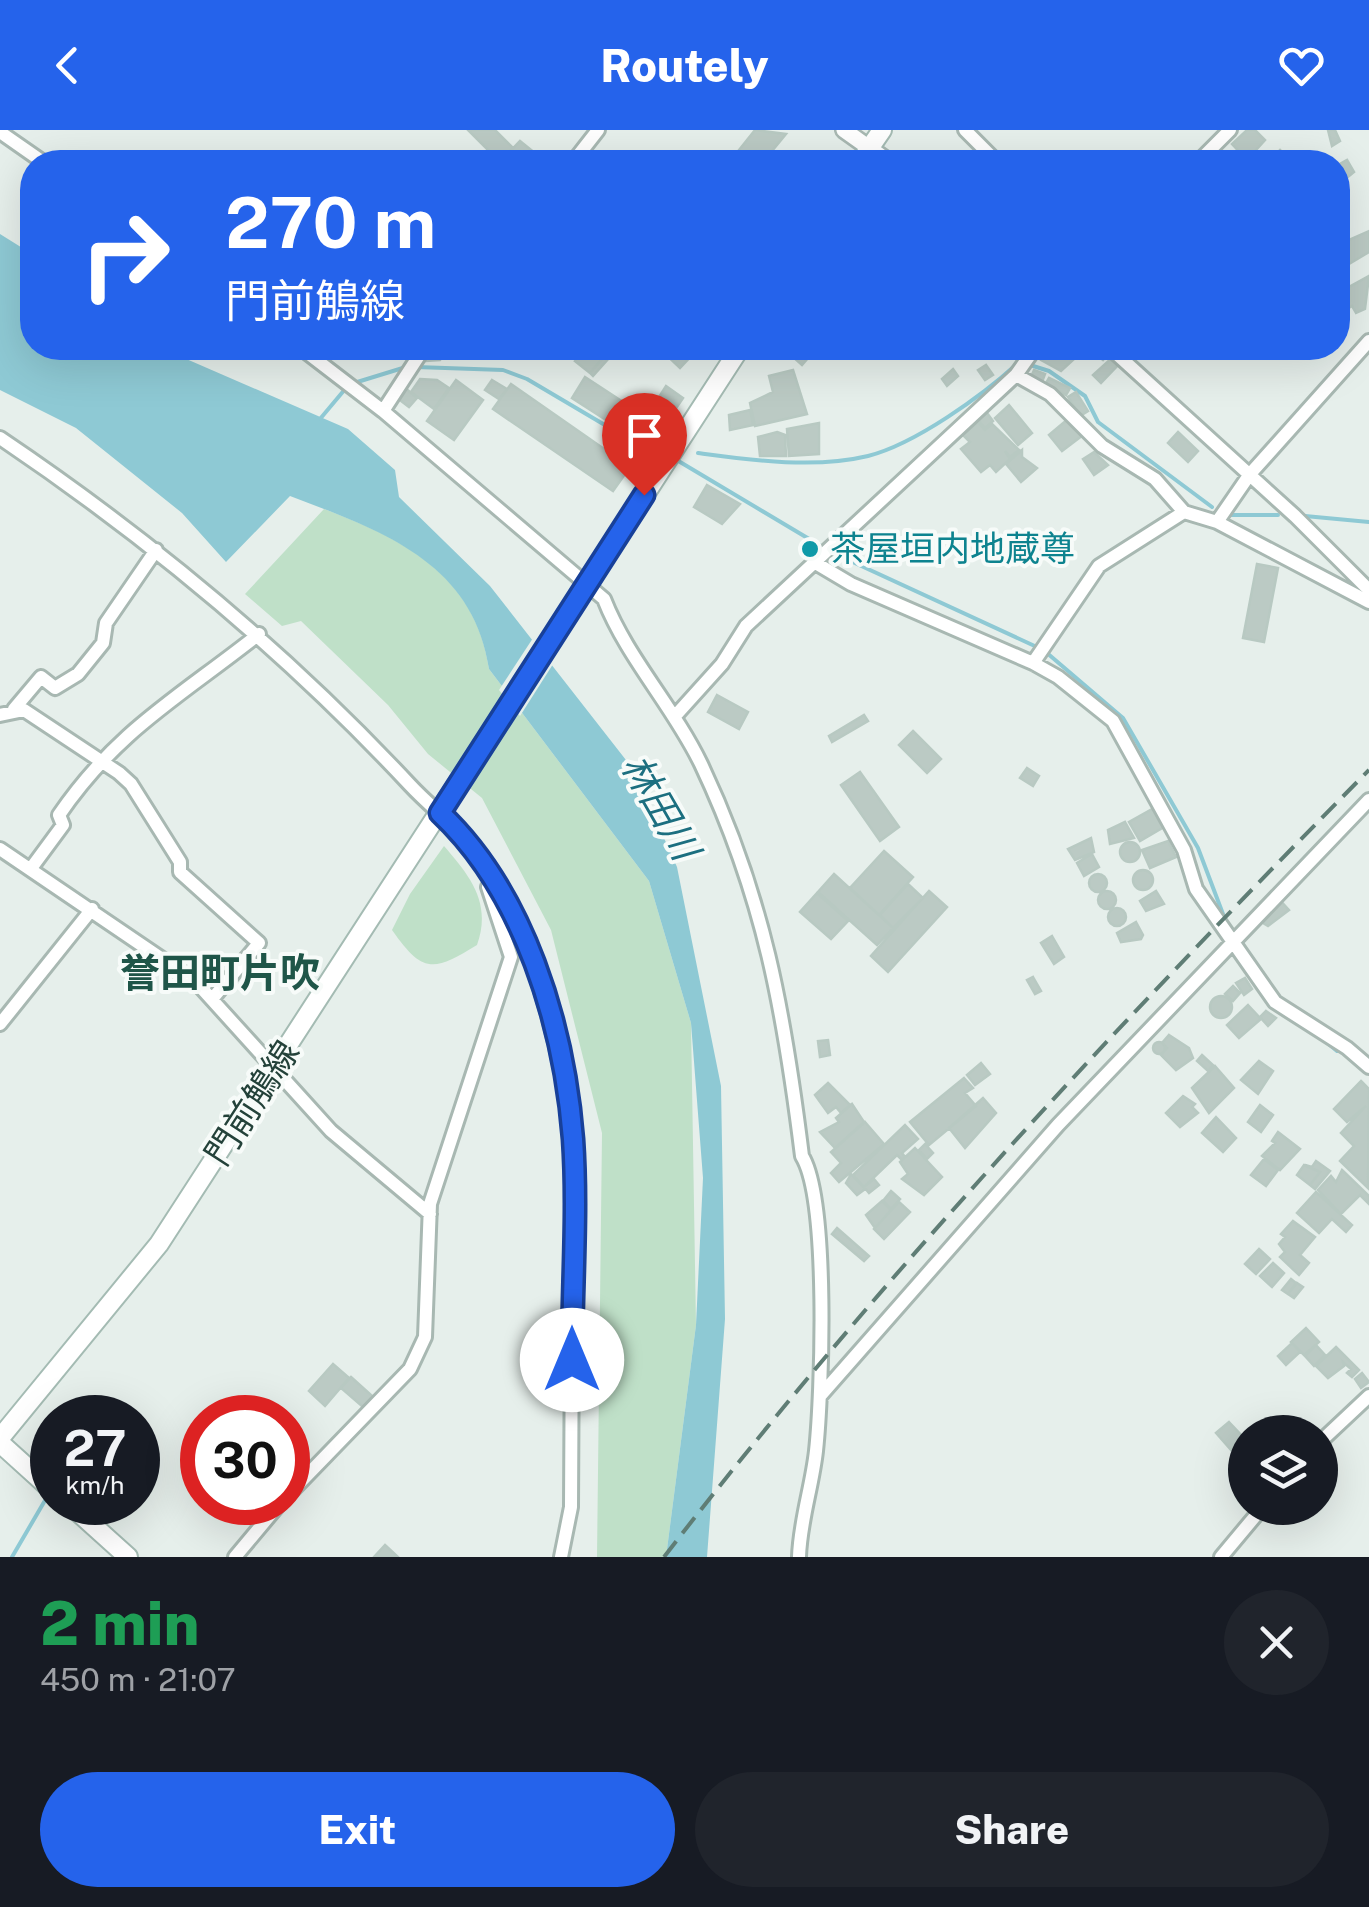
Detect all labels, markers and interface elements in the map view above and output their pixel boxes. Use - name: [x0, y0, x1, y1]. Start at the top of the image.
- icon: back: [40, 38, 95, 93]
- icon: heart: [1274, 38, 1329, 93]
- text: Routely: [600, 39, 769, 92]
- text: 270 m: [225, 181, 436, 264]
- icon: right: [60, 190, 190, 320]
- text: 門前鵤線: [225, 274, 405, 327]
- pin: [602, 393, 687, 496]
- icon: arrive: [617, 408, 672, 463]
- place label: 茶屋垣内地蔵尊: [830, 528, 1075, 569]
- marker: 茶屋垣内地蔵尊: [799, 538, 821, 560]
- water label: 林田川: [612, 746, 710, 871]
- district label: 誉田町片吹: [120, 949, 320, 996]
- street label: 門前鵤線: [196, 1033, 307, 1173]
- position arrow: [520, 1308, 624, 1412]
- speed limit sign: 30: [180, 1395, 310, 1525]
- map controls: [1228, 1415, 1338, 1525]
- button: layers: [1228, 1415, 1338, 1525]
- text: 27: [63, 1418, 127, 1477]
- text: km/h: [66, 1470, 124, 1500]
- text: 2 min: [40, 1588, 199, 1659]
- button: close: [1224, 1590, 1329, 1695]
- text: 450 m · 21:07: [40, 1661, 236, 1698]
- button: Exit: [40, 1772, 675, 1887]
- button: Share: [695, 1772, 1329, 1887]

